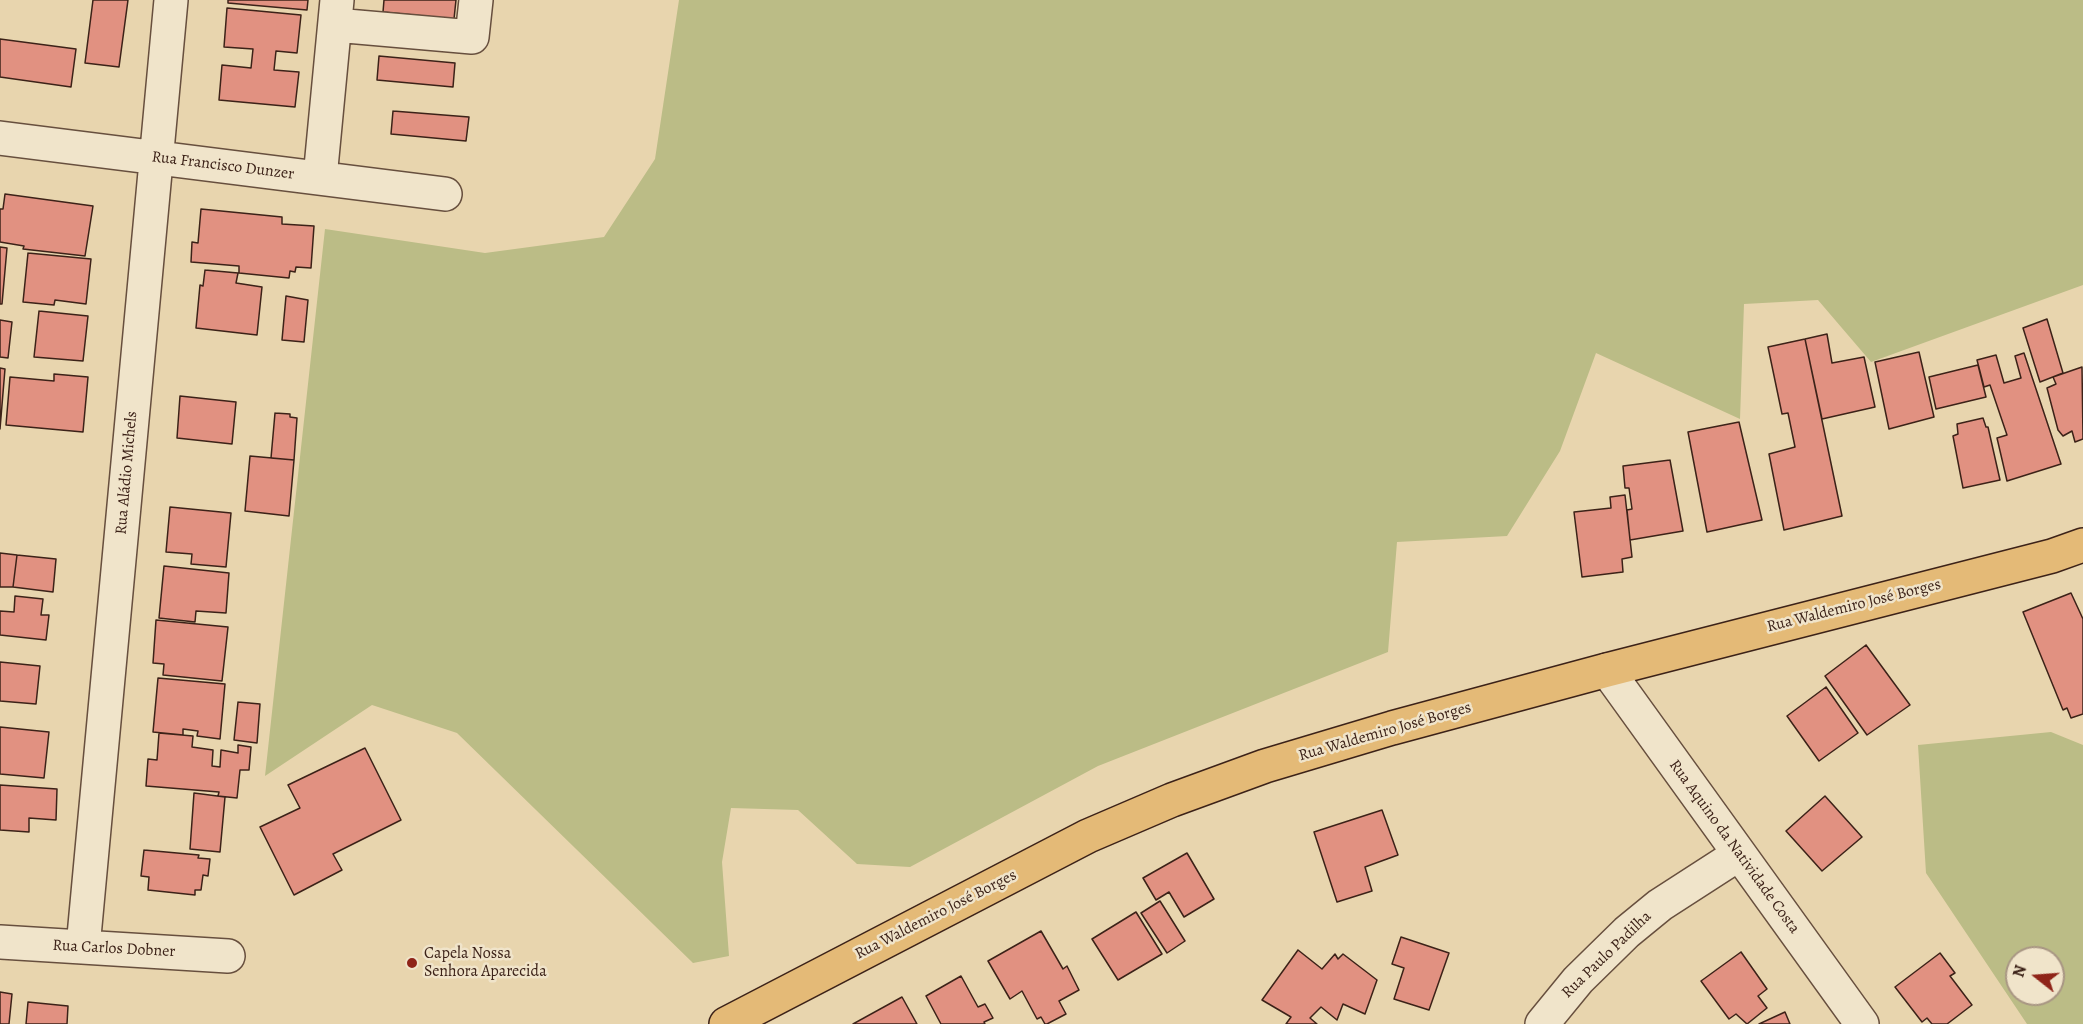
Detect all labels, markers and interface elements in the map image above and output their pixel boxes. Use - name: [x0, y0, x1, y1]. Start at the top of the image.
- street label: Rua Francisco Dunzer: [151, 148, 295, 184]
- street label: Rua Aládio Michels: [112, 410, 142, 536]
- street label: Rua Waldemiro José Borges: [1765, 575, 1943, 637]
- street label: Rua Waldemiro José Borges: [1296, 698, 1474, 766]
- street label: Rua Aquino da Natividade Costa: [1664, 756, 1804, 938]
- street label: Rua Waldemiro José Borges: [852, 866, 1020, 964]
- street label: Rua Paulo Padilha: [1558, 907, 1656, 1003]
- street label: Rua Carlos Dobner: [52, 936, 176, 962]
- place label: Capela Nossa Senhora Aparecida: [424, 944, 547, 982]
- north arrow: [2005, 946, 2065, 1006]
- marker: Capela Nossa Senhora Aparecida: [405, 956, 419, 970]
- text: N: [2007, 963, 2032, 980]

